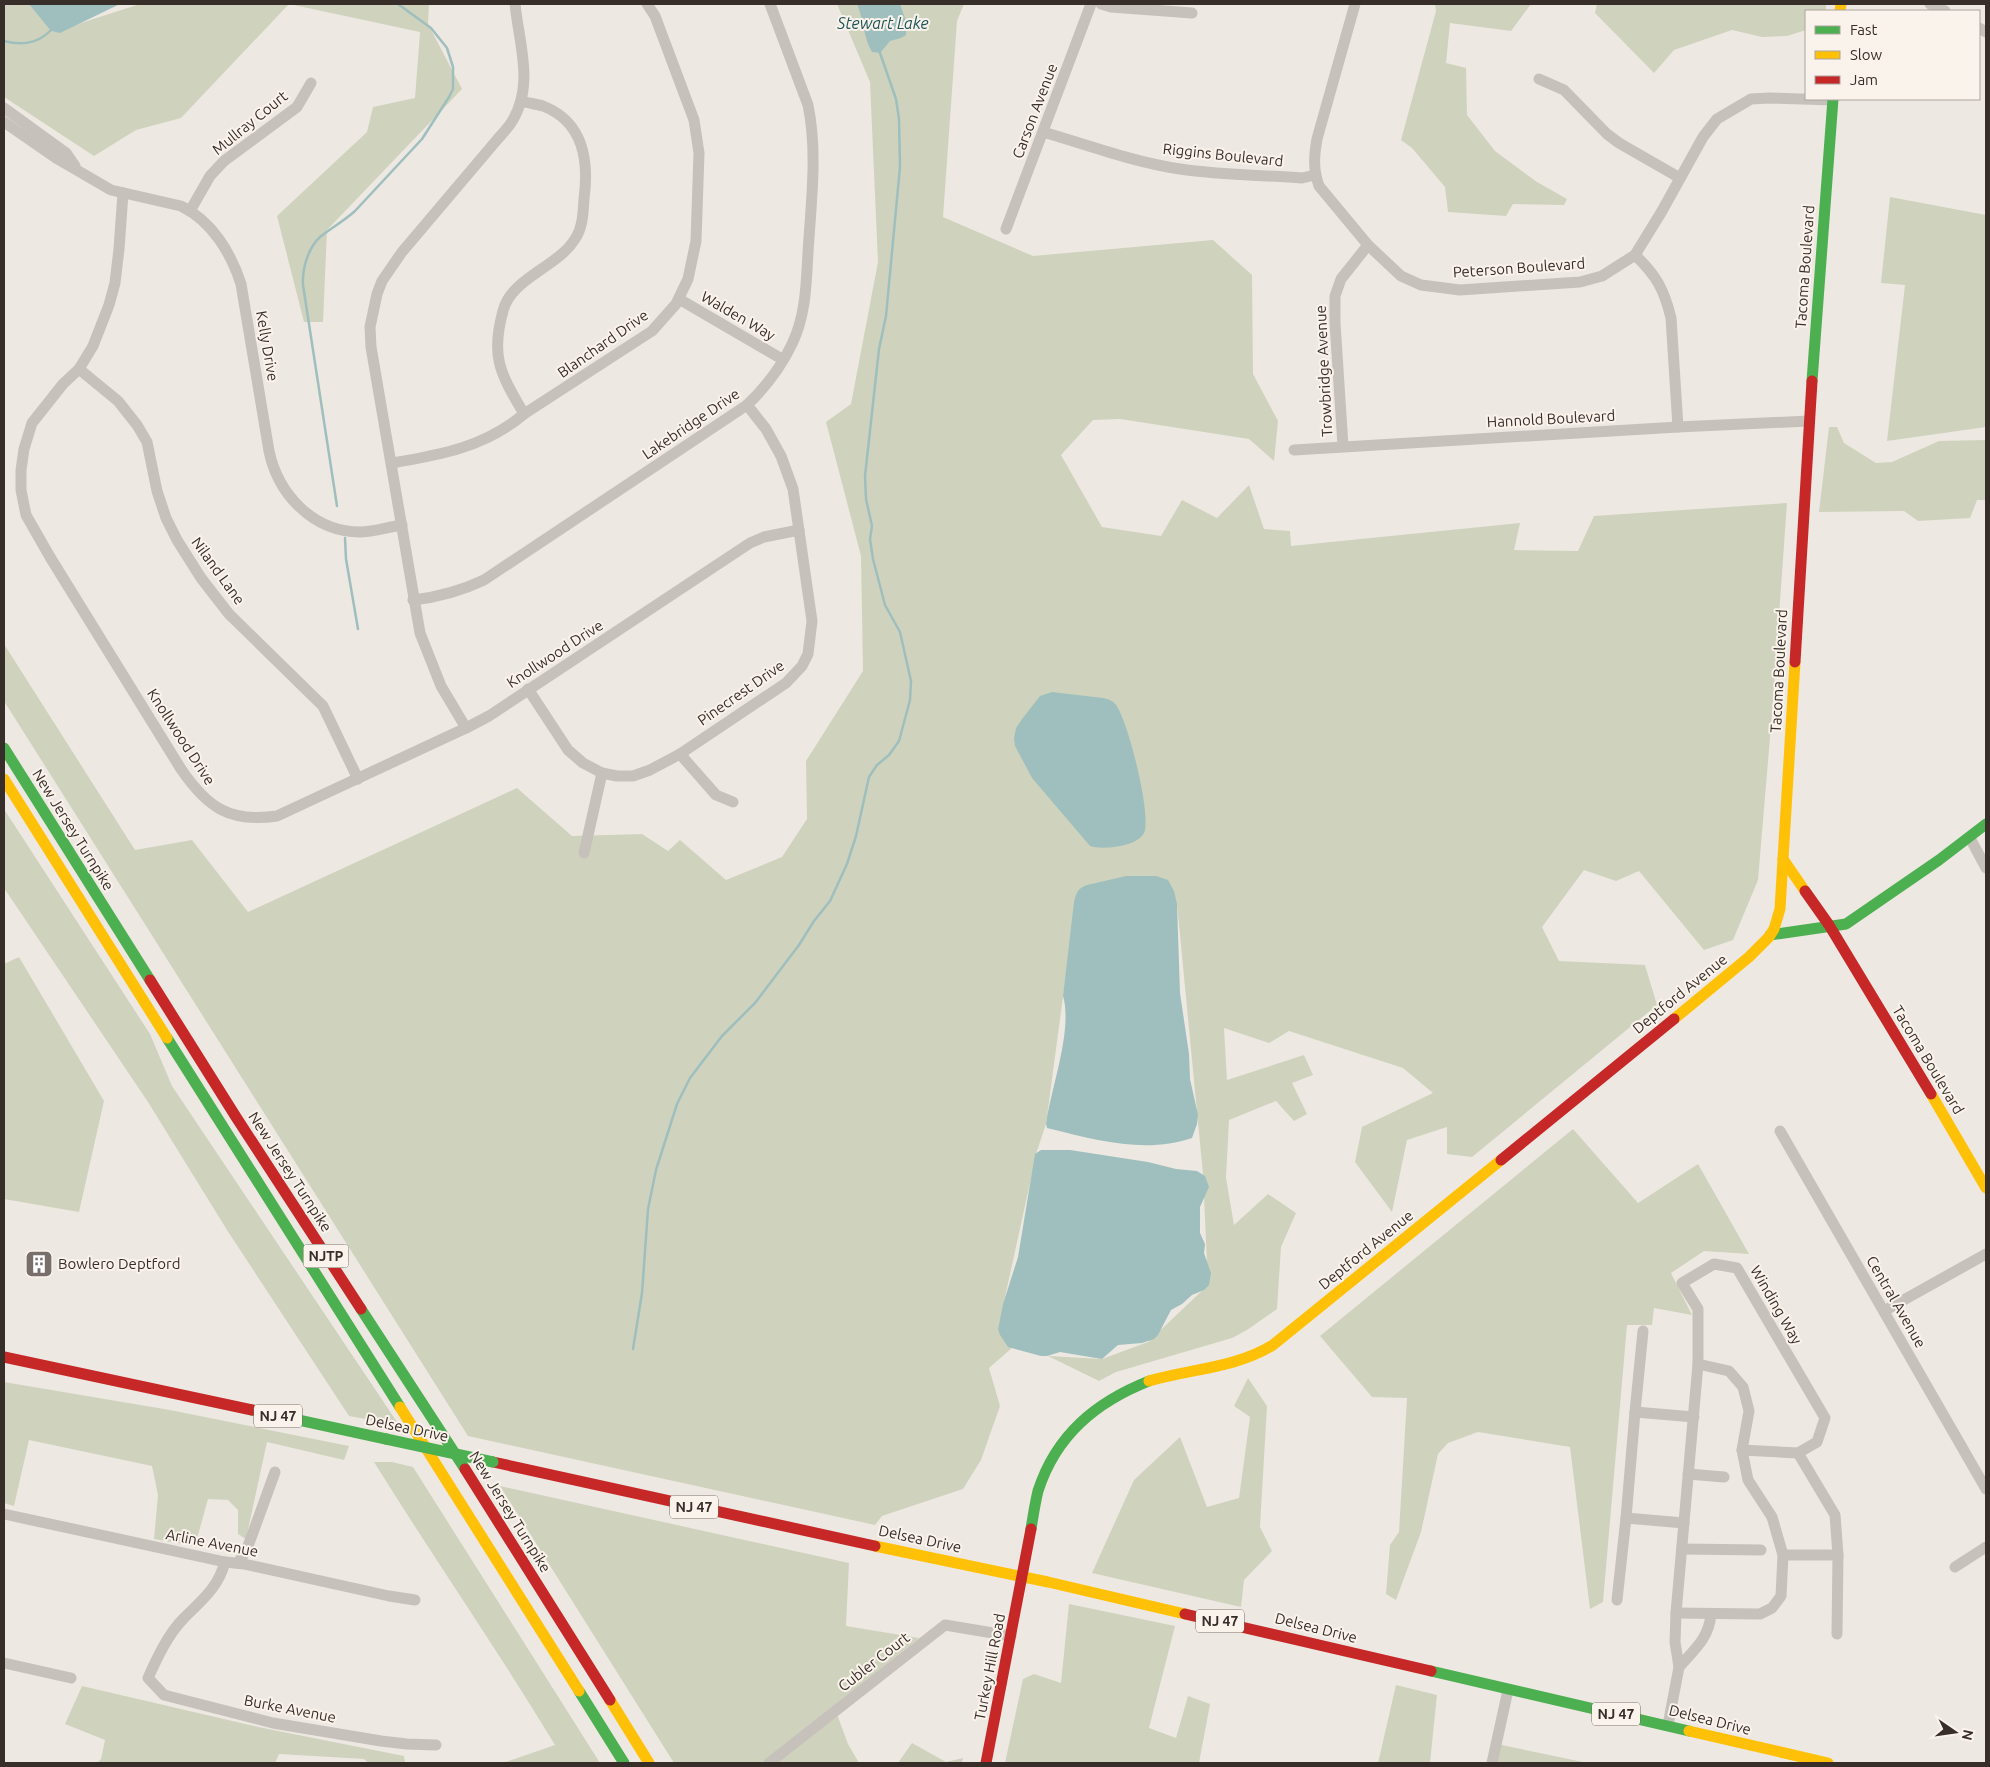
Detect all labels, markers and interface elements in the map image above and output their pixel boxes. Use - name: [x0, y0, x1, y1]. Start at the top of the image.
- legend: [1805, 10, 1980, 100]
- water label: Stewart Lake: [836, 14, 929, 32]
- text: Fast: [1850, 21, 1878, 38]
- text: Slow: [1850, 46, 1883, 63]
- street label: Carson Avenue: [1009, 61, 1060, 161]
- text: Jam: [1850, 71, 1878, 88]
- street label: Mullray Court: [209, 87, 291, 158]
- street label: Riggins Boulevard: [1162, 140, 1284, 169]
- street label: Tacoma Boulevard: [1792, 205, 1817, 329]
- street label: Peterson Boulevard: [1452, 254, 1586, 281]
- street label: Walden Way: [698, 288, 778, 344]
- street label: Trowbridge Avenue: [1312, 305, 1335, 437]
- street label: Blanchard Drive: [554, 306, 651, 381]
- street label: Kelly Drive: [253, 309, 282, 382]
- street label: Lakebridge Drive: [639, 385, 743, 462]
- street label: Hannold Boulevard: [1486, 407, 1616, 430]
- street label: Niland Lane: [188, 534, 249, 608]
- street label: Tacoma Boulevard: [1767, 609, 1790, 733]
- street label: Knollwood Drive: [503, 616, 606, 691]
- street label: Pinecrest Drive: [694, 656, 787, 729]
- street label: Knollwood Drive: [144, 685, 219, 788]
- street label: New Jersey Turnpike: [29, 766, 118, 893]
- street label: Deptford Avenue: [1629, 950, 1730, 1037]
- street label: Tacoma Boulevard: [1889, 1002, 1968, 1117]
- street label: New Jersey Turnpike: [245, 1109, 336, 1235]
- street label: Deptford Avenue: [1315, 1206, 1416, 1293]
- road number: NJTP: [304, 1244, 348, 1268]
- building icon: Bowlero Deptford: [24, 1249, 54, 1279]
- street label: Central Avenue: [1863, 1253, 1930, 1351]
- place label: Bowlero Deptford: [58, 1255, 180, 1272]
- street label: Winding Way: [1747, 1262, 1806, 1347]
- road number: NJ 47: [254, 1404, 302, 1428]
- street label: Delsea Drive: [364, 1410, 450, 1445]
- street label: New Jersey Turnpike: [466, 1448, 555, 1575]
- road number: NJ 47: [670, 1495, 718, 1518]
- street label: Delsea Drive: [877, 1521, 963, 1556]
- street label: Arline Avenue: [164, 1525, 260, 1560]
- street label: Delsea Drive: [1273, 1609, 1359, 1646]
- road number: NJ 47: [1196, 1610, 1244, 1632]
- street label: Turkey Hill Road: [971, 1612, 1008, 1722]
- street label: Cubler Court: [835, 1628, 913, 1695]
- street label: Burke Avenue: [243, 1691, 338, 1726]
- street label: Delsea Drive: [1667, 1701, 1753, 1738]
- road number: NJ 47: [1592, 1702, 1640, 1726]
- north arrow: [1930, 1707, 1980, 1757]
- text: N: [1959, 1728, 1977, 1742]

